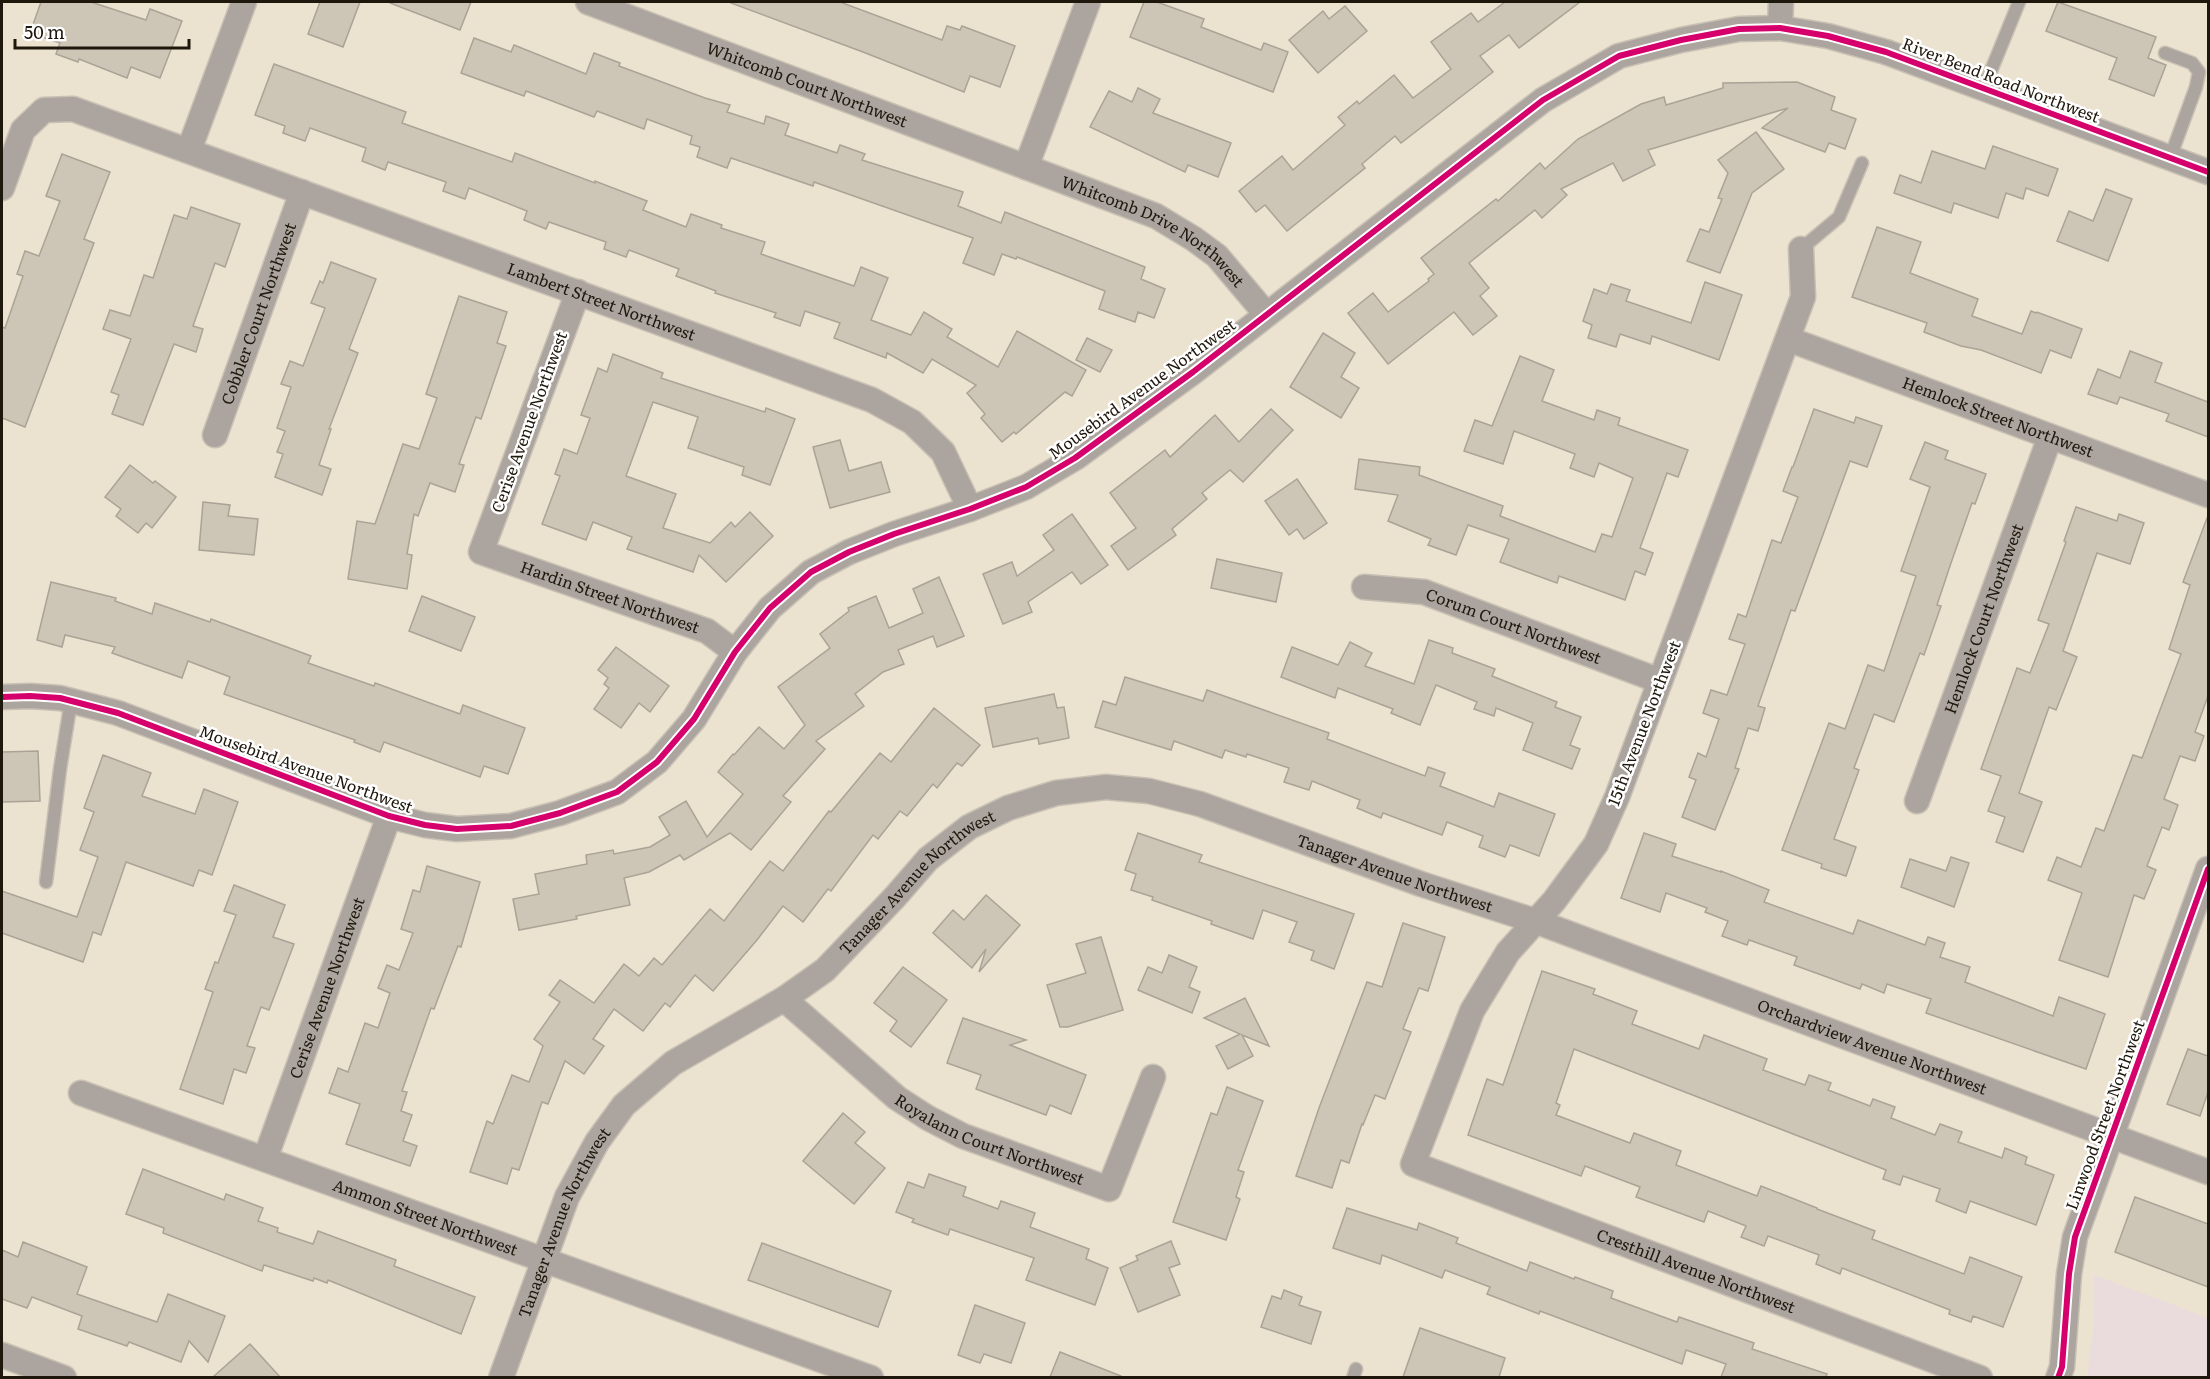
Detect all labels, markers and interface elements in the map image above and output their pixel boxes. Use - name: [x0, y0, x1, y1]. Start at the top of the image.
- scale bar: [15, 12, 189, 50]
- text: 50 m: [24, 18, 65, 45]
- street label: River Bend Road Northwest: [1899, 30, 2104, 128]
- street label: Whitcomb Court Northwest: [703, 35, 912, 133]
- street label: Whitcomb Drive Northwest: [1058, 168, 1251, 292]
- street label: Cobbler Court Northwest: [214, 218, 301, 408]
- street label: Lambert Street Northwest: [504, 255, 700, 346]
- street label: Mousebird Avenue Northwest: [1043, 312, 1240, 464]
- street label: Cerise Avenue Northwest: [484, 327, 572, 516]
- street label: Hemlock Street Northwest: [1899, 370, 2098, 463]
- street label: Hemlock Court Northwest: [1937, 519, 2029, 717]
- street label: Hardin Street Northwest: [517, 554, 704, 639]
- street label: Corum Court Northwest: [1423, 581, 1606, 669]
- street label: 15th Avenue Northwest: [1600, 636, 1686, 809]
- street label: Mousebird Avenue Northwest: [196, 718, 417, 818]
- street label: Tanager Avenue Northwest: [833, 803, 999, 960]
- street label: Tanager Avenue Northwest: [1294, 827, 1497, 918]
- street label: Cerise Avenue Northwest: [282, 893, 370, 1082]
- street label: Orchardview Avenue Northwest: [1754, 992, 1991, 1100]
- street label: Linwood Street Northwest: [2058, 1016, 2150, 1213]
- street label: Royalann Court Northwest: [890, 1087, 1088, 1190]
- street label: Tanager Avenue Northwest: [511, 1121, 616, 1321]
- street label: Ammon Street Northwest: [330, 1172, 522, 1261]
- street label: Cresthill Avenue Northwest: [1594, 1221, 1800, 1318]

